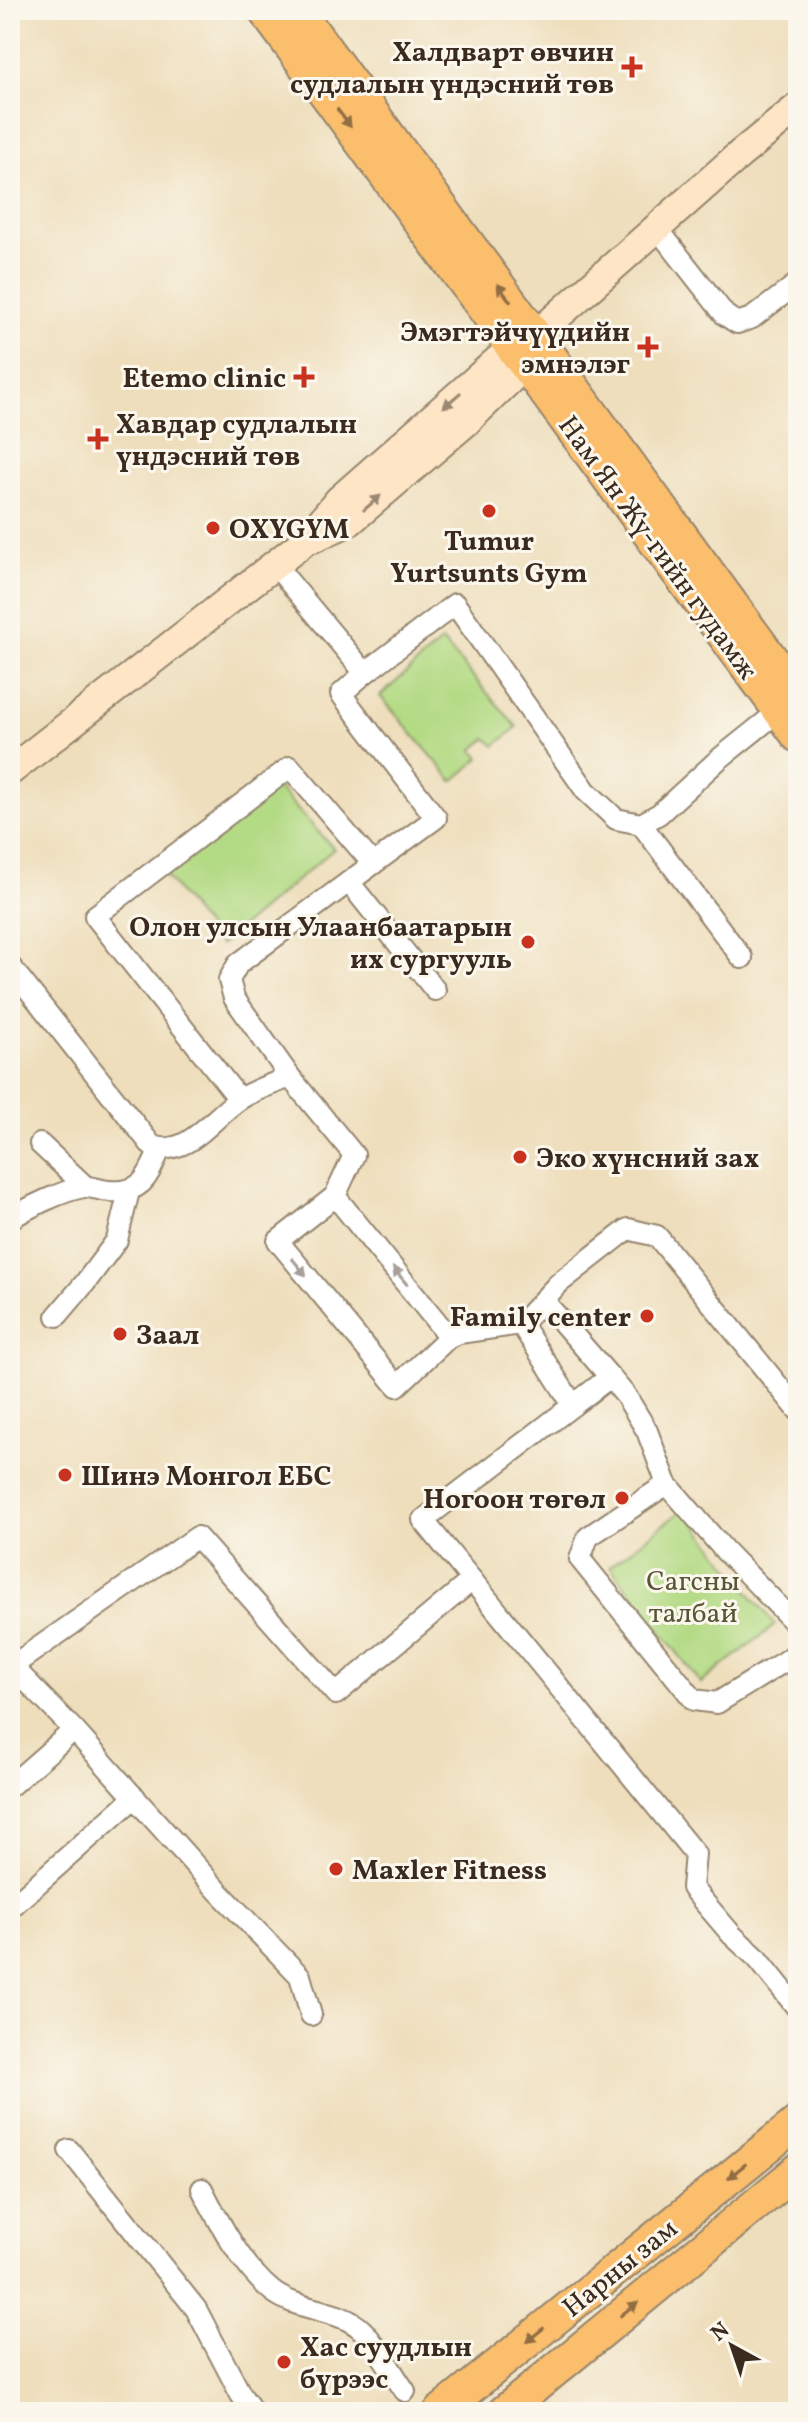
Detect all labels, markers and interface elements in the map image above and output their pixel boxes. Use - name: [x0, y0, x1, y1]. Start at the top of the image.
- place label: Халдварт өвчин судлалын үндэсний төв: [290, 34, 614, 105]
- marker: Халдварт өвчин судлалын үндэсний төв: [621, 56, 643, 78]
- one-way arrow: [335, 107, 351, 128]
- one-way arrow: [497, 283, 512, 304]
- place label: Эмэгтэйчүүдийн эмнэлэг: [400, 314, 630, 385]
- marker: Эмэгтэйчүүдийн эмнэлэг: [637, 336, 659, 358]
- place label: Etemo clinic: [122, 360, 286, 399]
- marker: Etemo clinic: [293, 366, 315, 388]
- one-way arrow: [442, 391, 462, 409]
- place label: Хавдар судлалын үндэсний төв: [116, 406, 357, 477]
- street label: Нам Ян Жү-гийн гудамж: [548, 408, 766, 689]
- marker: Хавдар судлалын үндэсний төв: [87, 428, 109, 450]
- one-way arrow: [362, 494, 381, 512]
- marker: Tumur Yurtsunts Gym: [480, 502, 498, 520]
- place label: OXYGYM: [229, 511, 349, 550]
- marker: OXYGYM: [204, 519, 222, 537]
- place label: Tumur Yurtsunts Gym: [390, 523, 588, 594]
- place label: Олон улсын Улаанбаатарын их сургууль: [129, 909, 512, 980]
- marker: Олон улсын Улаанбаатарын их сургууль: [519, 933, 537, 951]
- place label: Эко хүнсний зах: [536, 1140, 759, 1179]
- marker: Эко хүнсний зах: [511, 1148, 529, 1166]
- one-way arrow: [290, 1257, 307, 1277]
- one-way arrow: [392, 1266, 409, 1286]
- place label: Family center: [450, 1299, 631, 1338]
- marker: Family center: [638, 1307, 656, 1325]
- place label: Заал: [136, 1317, 199, 1356]
- marker: Заал: [111, 1325, 129, 1343]
- place label: Шинэ Монгол ЕБС: [81, 1458, 332, 1497]
- marker: Шинэ Монгол ЕБС: [56, 1466, 74, 1484]
- place label: Ногоон төгөл: [423, 1481, 606, 1520]
- marker: Ногоон төгөл: [613, 1489, 631, 1507]
- park label: Сагсны талбай: [646, 1563, 740, 1634]
- place label: Maxler Fitness: [352, 1852, 547, 1891]
- marker: Maxler Fitness: [327, 1860, 345, 1878]
- one-way arrow: [727, 2163, 747, 2179]
- street label: Нарны зам: [555, 2210, 686, 2327]
- one-way arrow: [619, 2301, 639, 2318]
- north arrow: [692, 2306, 772, 2386]
- text: N: [705, 2316, 737, 2350]
- one-way arrow: [525, 2326, 545, 2342]
- place label: Хас суудлын бүрээс: [300, 2329, 472, 2400]
- marker: Хас суудлын бүрээс: [275, 2353, 293, 2371]

